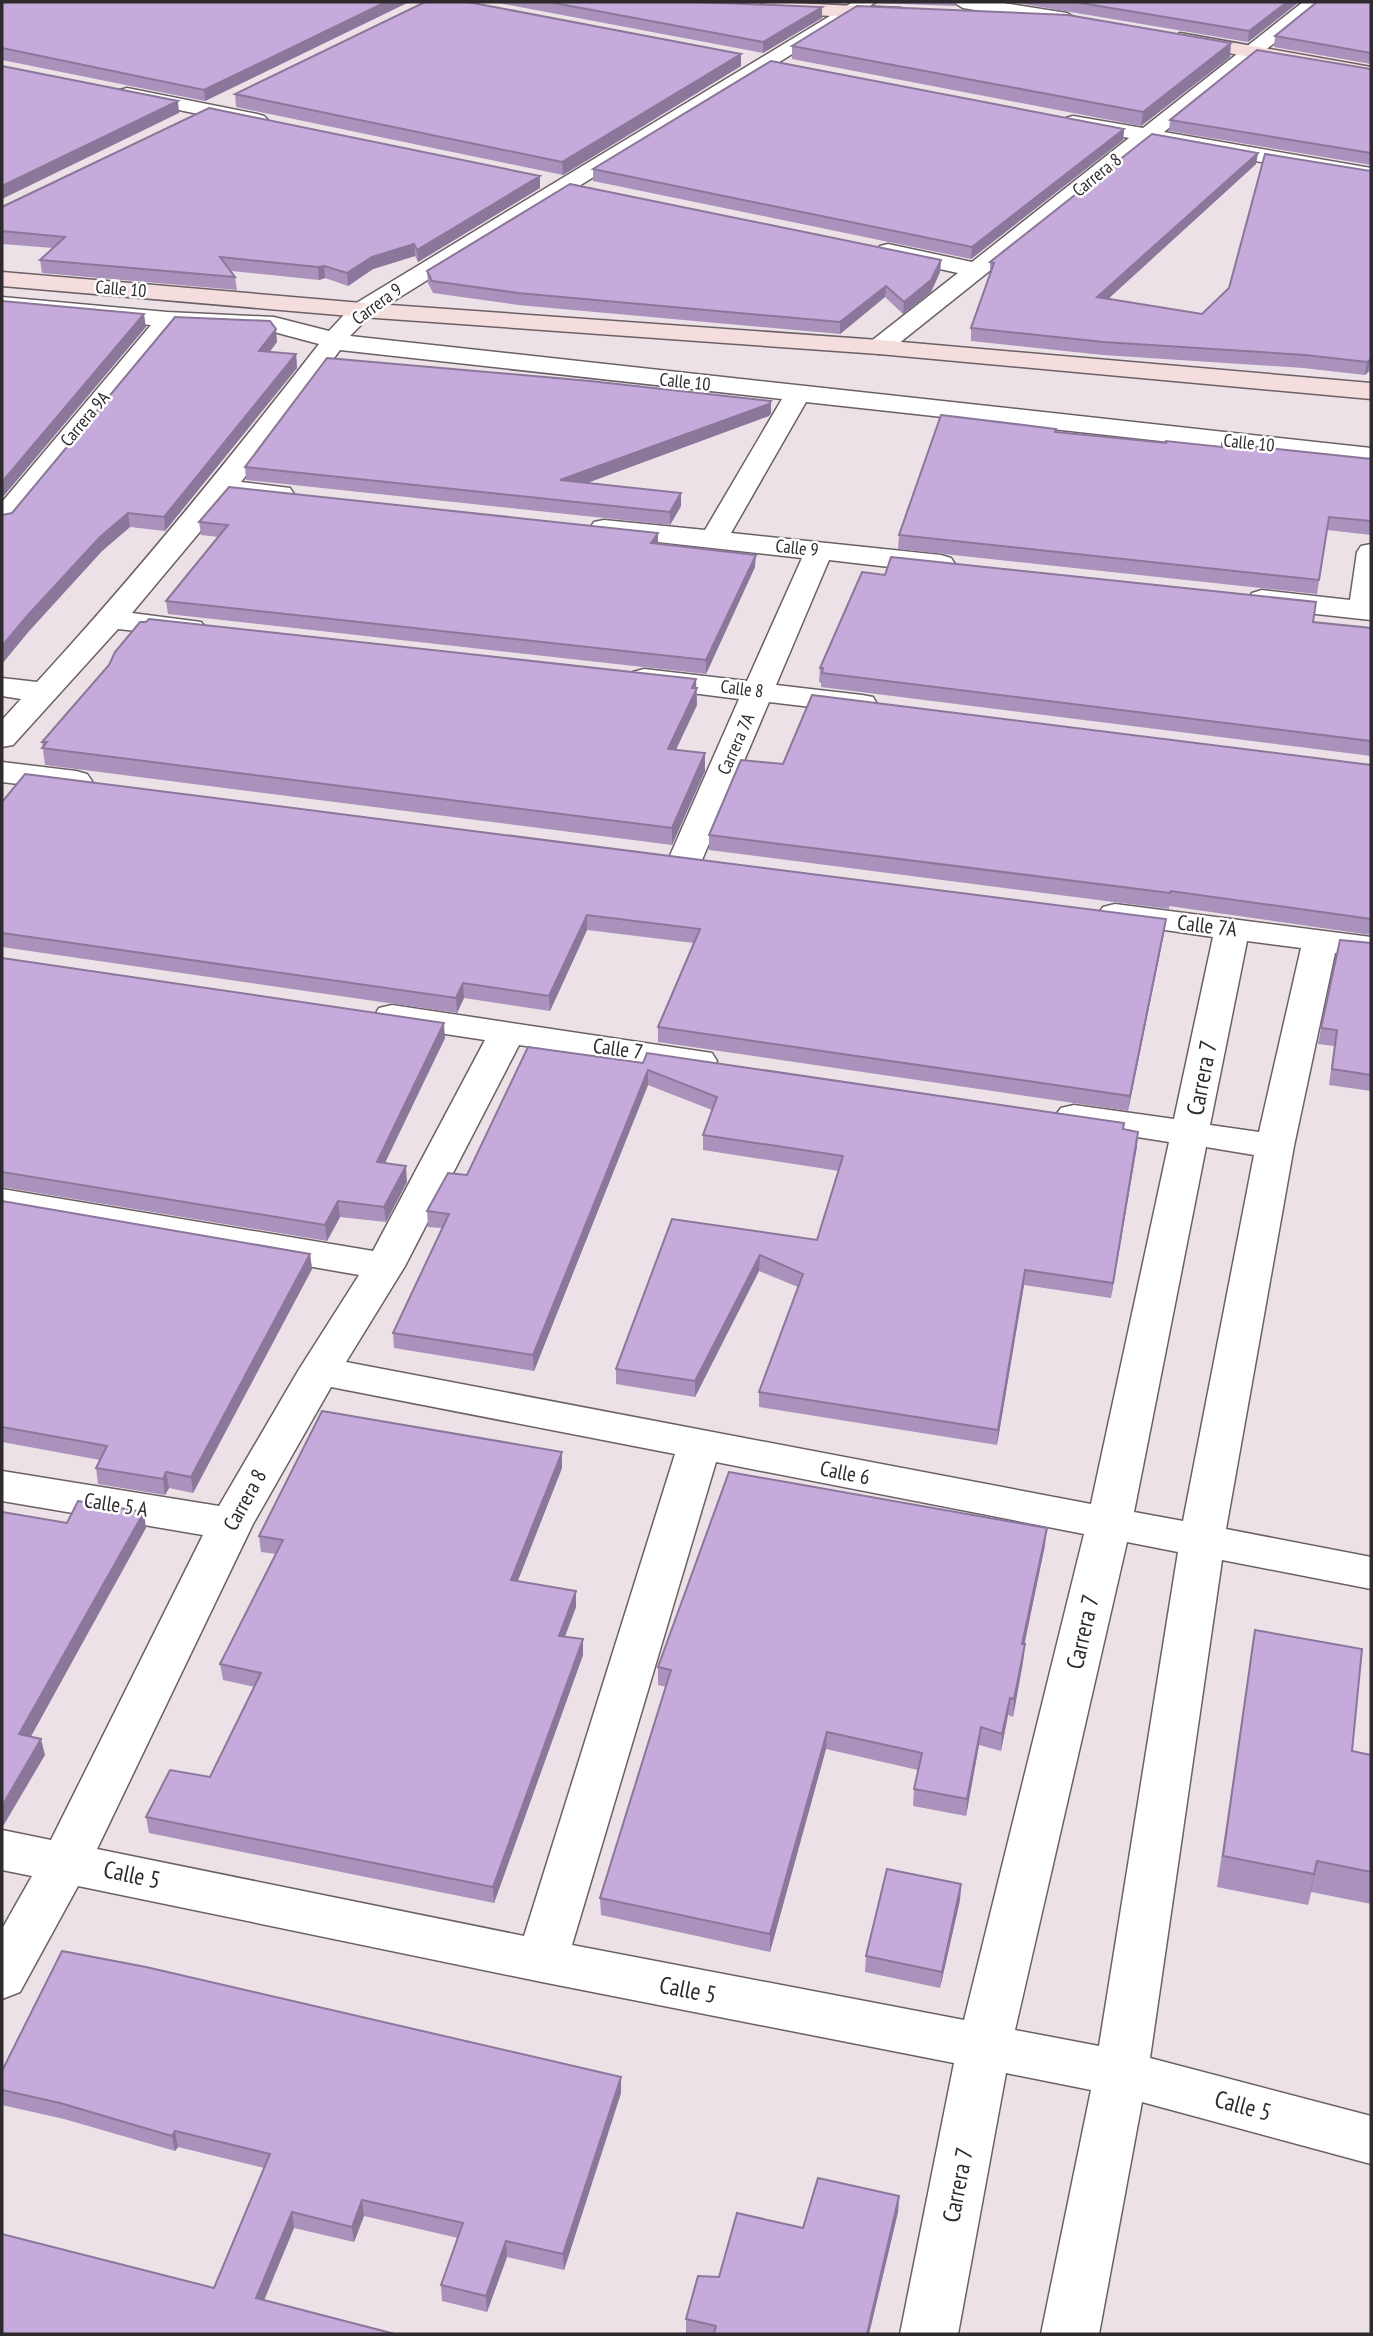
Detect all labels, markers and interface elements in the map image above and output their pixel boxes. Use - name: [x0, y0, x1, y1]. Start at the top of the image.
- street label: Carrera 8: [1067, 148, 1126, 201]
- street label: Calle 10: [95, 275, 147, 302]
- street label: Carrera 9: [347, 278, 406, 330]
- street label: Calle 10: [658, 367, 712, 396]
- street label: Carrera 9A: [55, 386, 115, 451]
- street label: Calle 10: [1222, 428, 1276, 457]
- street label: Calle 9: [774, 534, 820, 561]
- street label: Calle 8: [719, 674, 765, 703]
- street label: Carrera 7A: [712, 709, 759, 778]
- street label: Calle 7A: [1176, 908, 1238, 943]
- street label: Calle 7: [591, 1032, 645, 1065]
- street label: Carrera 7: [1179, 1038, 1224, 1118]
- street label: Calle 6: [818, 1454, 872, 1491]
- street label: Carrera 8: [217, 1464, 272, 1535]
- street label: Calle 5 A: [82, 1486, 150, 1523]
- street label: Carrera 7: [1059, 1592, 1106, 1672]
- street label: Calle 5: [101, 1853, 163, 1896]
- street label: Calle 5: [657, 1969, 719, 2010]
- street label: Calle 5: [1211, 2083, 1275, 2128]
- street label: Carrera 7: [935, 2145, 980, 2225]

